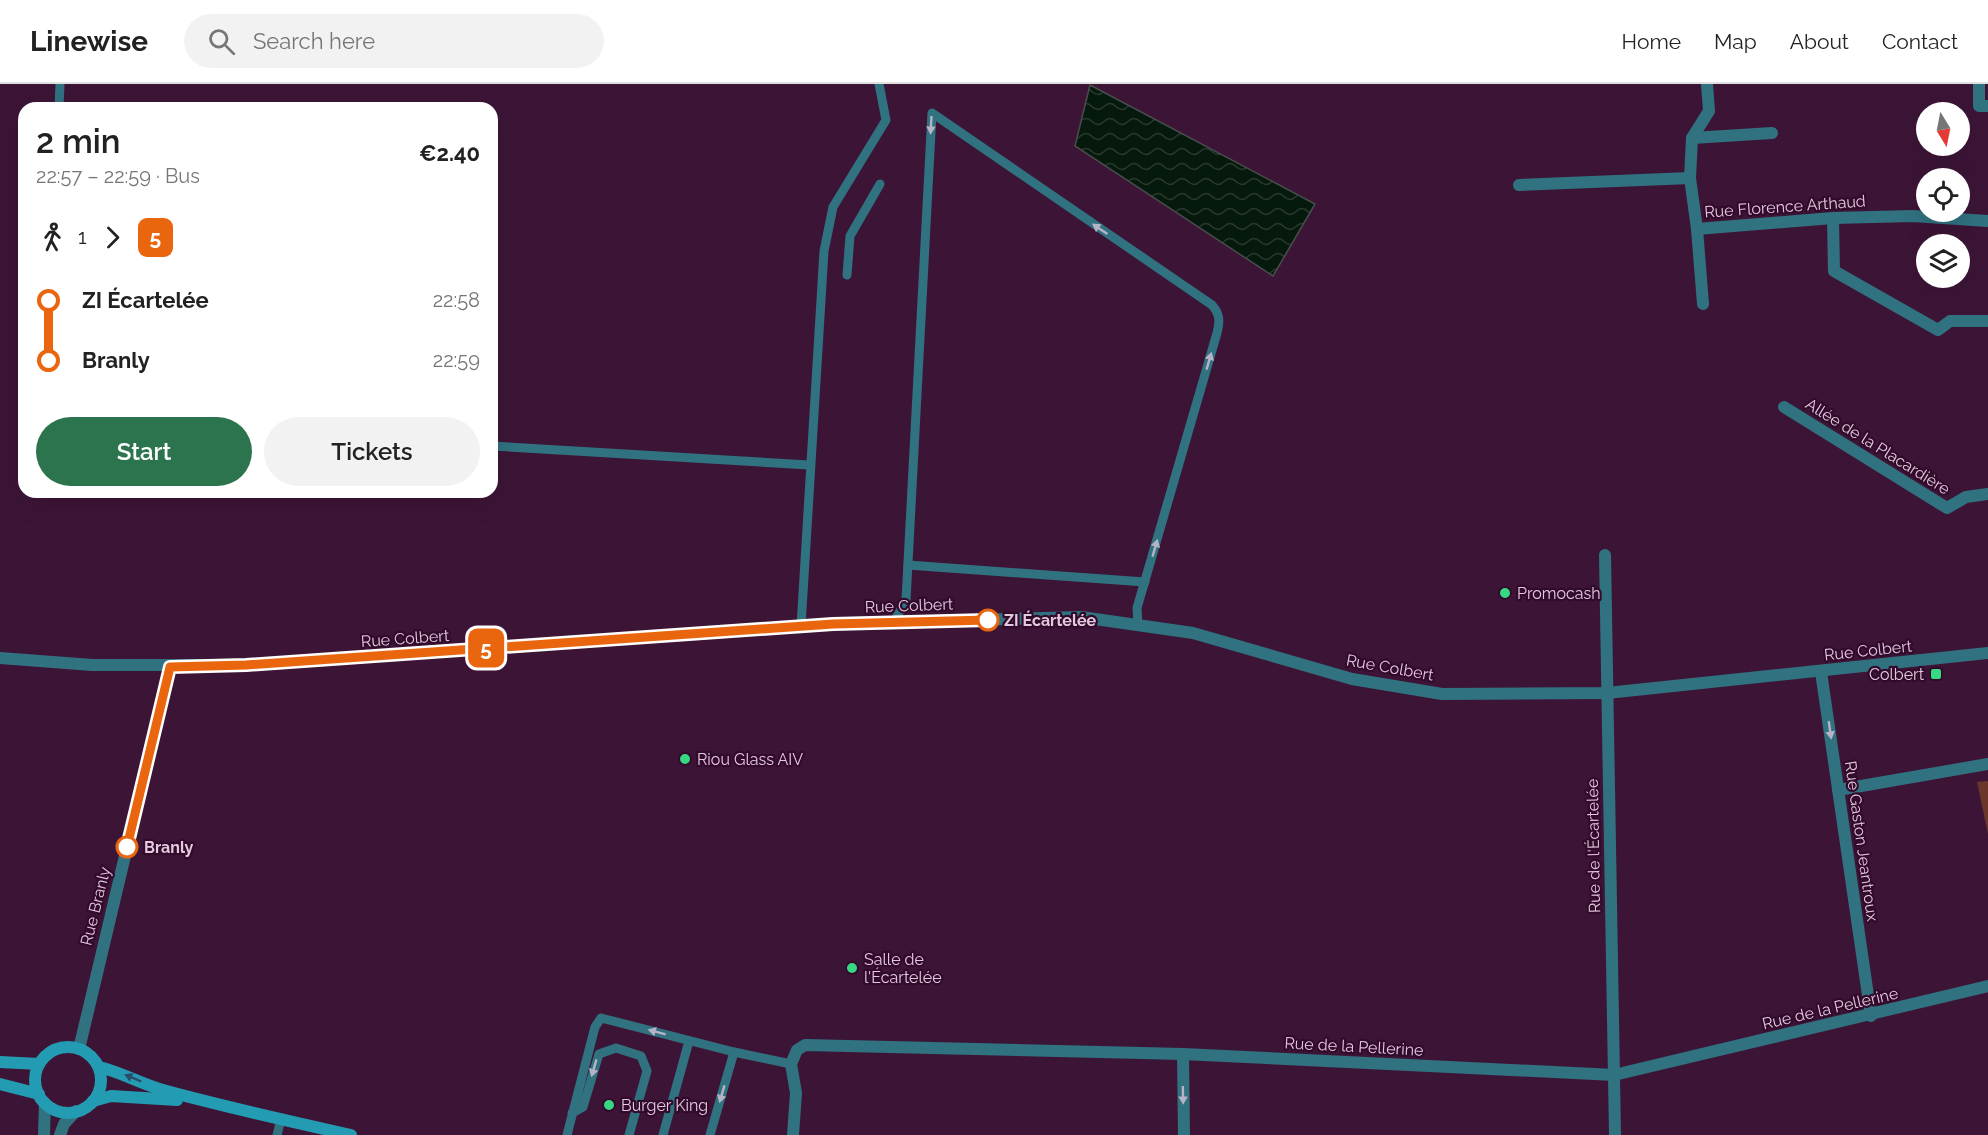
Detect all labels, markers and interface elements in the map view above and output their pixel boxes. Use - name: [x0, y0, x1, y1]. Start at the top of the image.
- search box: [184, 14, 604, 68]
- text: Linewise: [30, 25, 148, 58]
- icon: search: [205, 25, 238, 58]
- text: Search here: [253, 28, 375, 54]
- text: Home: [1622, 29, 1681, 54]
- text: Map: [1714, 29, 1757, 54]
- text: About: [1790, 29, 1849, 54]
- text: Contact: [1882, 29, 1958, 54]
- north arrow: [1916, 102, 1970, 156]
- map controls: [1916, 102, 1970, 288]
- one-way arrow: [926, 115, 936, 134]
- text: 2 min: [36, 122, 121, 161]
- text: €2.40: [419, 140, 480, 166]
- text: 22:57 – 22:59 · Bus: [36, 164, 200, 188]
- button: locate: [1916, 168, 1970, 222]
- street label: Rue Florence Arthaud: [1704, 191, 1866, 222]
- icon: walk: [36, 221, 69, 254]
- icon: forward: [96, 221, 129, 254]
- one-way arrow: [1092, 224, 1108, 235]
- text: 1: [78, 225, 87, 249]
- text: 5: [150, 225, 161, 250]
- button: layers: [1916, 234, 1970, 288]
- text: ZI Écartelée: [82, 287, 209, 313]
- text: 22:58: [433, 288, 480, 312]
- text: Branly: [82, 347, 150, 373]
- text: 22:59: [433, 348, 480, 372]
- one-way arrow: [1205, 352, 1214, 370]
- street label: Allée de la Placardière: [1802, 394, 1953, 499]
- button: Start: [36, 417, 252, 486]
- button: Tickets: [264, 417, 480, 486]
- one-way arrow: [1151, 539, 1160, 557]
- place label: Promocash: [1517, 584, 1601, 603]
- marker: Promocash: [1498, 586, 1512, 600]
- street label: Rue Colbert: [865, 594, 954, 617]
- marker: ZI Écartelée: [977, 609, 999, 631]
- place label: ZI Écartelée: [1004, 610, 1097, 630]
- street label: Rue Colbert: [360, 626, 450, 651]
- line badge: 5: [466, 628, 506, 668]
- text: 5: [480, 636, 492, 661]
- street label: Rue Colbert: [1823, 636, 1914, 665]
- street label: Rue Colbert: [1345, 650, 1436, 685]
- place label: Colbert: [1869, 665, 1925, 684]
- marker: Colbert: [1929, 667, 1943, 681]
- one-way arrow: [1825, 720, 1834, 739]
- place label: Riou Glass AIV: [697, 750, 803, 769]
- marker: Riou Glass AIV: [678, 752, 692, 766]
- street label: Rue Gaston Jeantroux: [1841, 760, 1882, 922]
- street label: Rue de l'Écartelée: [1582, 779, 1604, 913]
- marker: Branly: [116, 836, 138, 858]
- place label: Branly: [144, 838, 194, 857]
- street label: Rue Branly: [77, 865, 114, 947]
- place label: Salle de l'Écartelée: [864, 950, 942, 987]
- marker: Salle de l'Écartelée: [845, 961, 859, 975]
- street label: Rue de la Pellerine: [1760, 984, 1900, 1033]
- one-way arrow: [648, 1027, 666, 1036]
- street label: Rue de la Pellerine: [1284, 1033, 1424, 1060]
- one-way arrow: [589, 1059, 598, 1077]
- one-way arrow: [125, 1074, 142, 1083]
- one-way arrow: [717, 1085, 726, 1103]
- one-way arrow: [1178, 1085, 1188, 1104]
- place label: Burger King: [621, 1096, 708, 1115]
- marker: Burger King: [602, 1098, 616, 1112]

